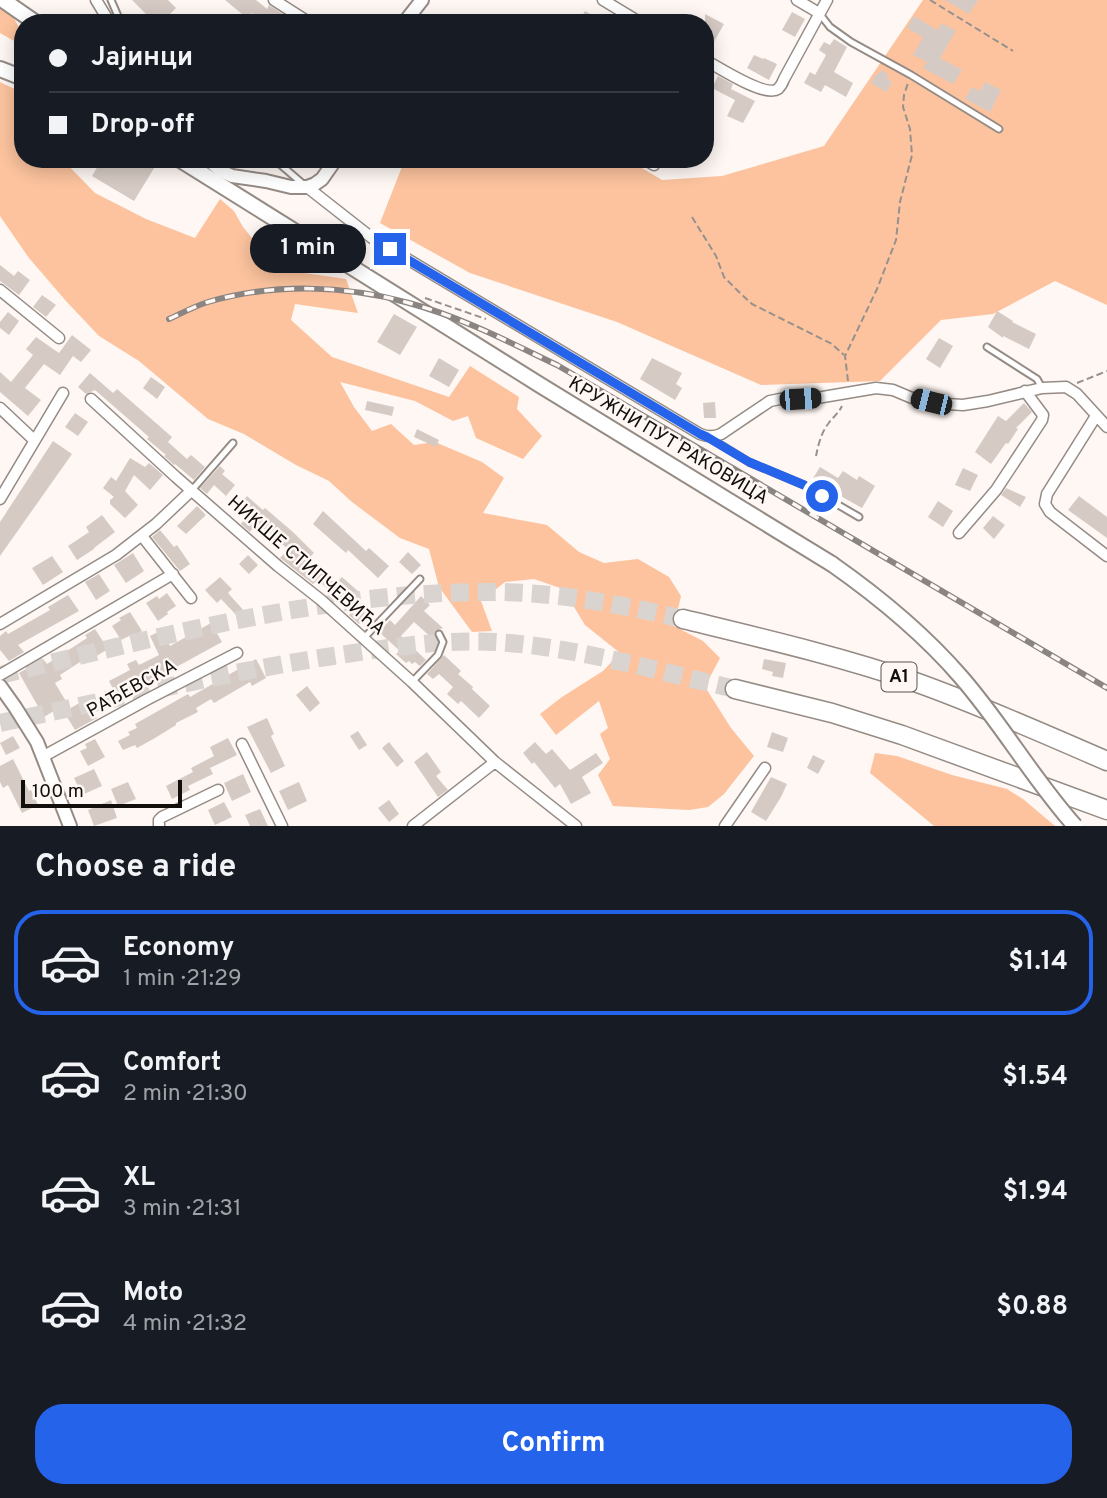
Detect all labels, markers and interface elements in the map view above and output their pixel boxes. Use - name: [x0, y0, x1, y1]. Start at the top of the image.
- text: Јајинци: [91, 42, 193, 75]
- text: Drop-off: [91, 109, 194, 142]
- callout: 1 min: [250, 224, 366, 274]
- route end: [374, 233, 406, 265]
- text: 1 min: [280, 234, 336, 263]
- street label: КРУЖНИ ПУТ РАКОВИЦА: [564, 372, 772, 510]
- car: [779, 387, 822, 411]
- car: [909, 387, 954, 417]
- route start: [806, 480, 838, 512]
- street label: НИКШЕ СТИПЧЕВИЋА: [222, 491, 390, 641]
- street label: РАЂЕВСКА: [83, 654, 181, 724]
- road number: A1: [881, 662, 916, 692]
- scale bar: [21, 777, 182, 809]
- text: 100 m: [32, 780, 84, 804]
- text: Choose a ride: [35, 848, 236, 888]
- icon: car: [39, 931, 102, 994]
- text: Economy: [123, 932, 234, 965]
- text: $1.14: [1008, 946, 1068, 979]
- text: 1 min · 21:29: [123, 965, 242, 994]
- icon: car: [39, 1046, 102, 1109]
- text: Comfort: [123, 1047, 221, 1080]
- text: $1.54: [1002, 1061, 1068, 1094]
- text: 2 min · 21:30: [123, 1080, 248, 1109]
- icon: car: [39, 1161, 102, 1224]
- text: XL: [123, 1162, 155, 1195]
- text: $1.94: [1003, 1176, 1068, 1209]
- text: 3 min · 21:31: [123, 1195, 242, 1224]
- icon: car: [39, 1276, 102, 1339]
- text: Moto: [123, 1277, 183, 1310]
- text: $0.88: [996, 1291, 1068, 1324]
- text: 4 min · 21:32: [123, 1310, 247, 1339]
- button: Confirm: [35, 1404, 1072, 1484]

